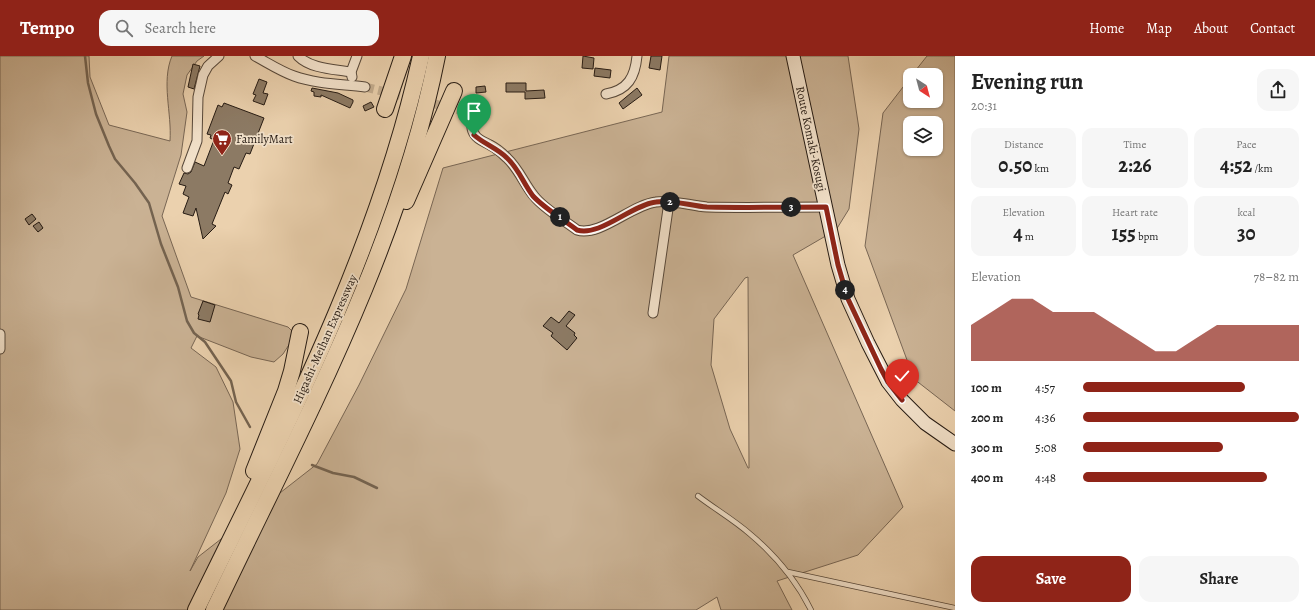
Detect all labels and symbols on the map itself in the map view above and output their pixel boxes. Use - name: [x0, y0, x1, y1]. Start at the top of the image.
- north arrow: [903, 68, 943, 108]
- street label: Route Komaki-Kosugi: [792, 85, 830, 193]
- pin: [457, 94, 491, 135]
- supermarket icon: FamilyMart: [211, 128, 233, 156]
- place label: FamilyMart: [236, 131, 293, 147]
- pin: 2: [660, 192, 680, 212]
- pin: 3: [781, 197, 801, 217]
- pin: 1: [550, 207, 570, 227]
- street label: Higashi-Meihan Expressway: [289, 271, 361, 406]
- pin: 4: [835, 280, 855, 300]
- pin: [885, 359, 919, 400]

